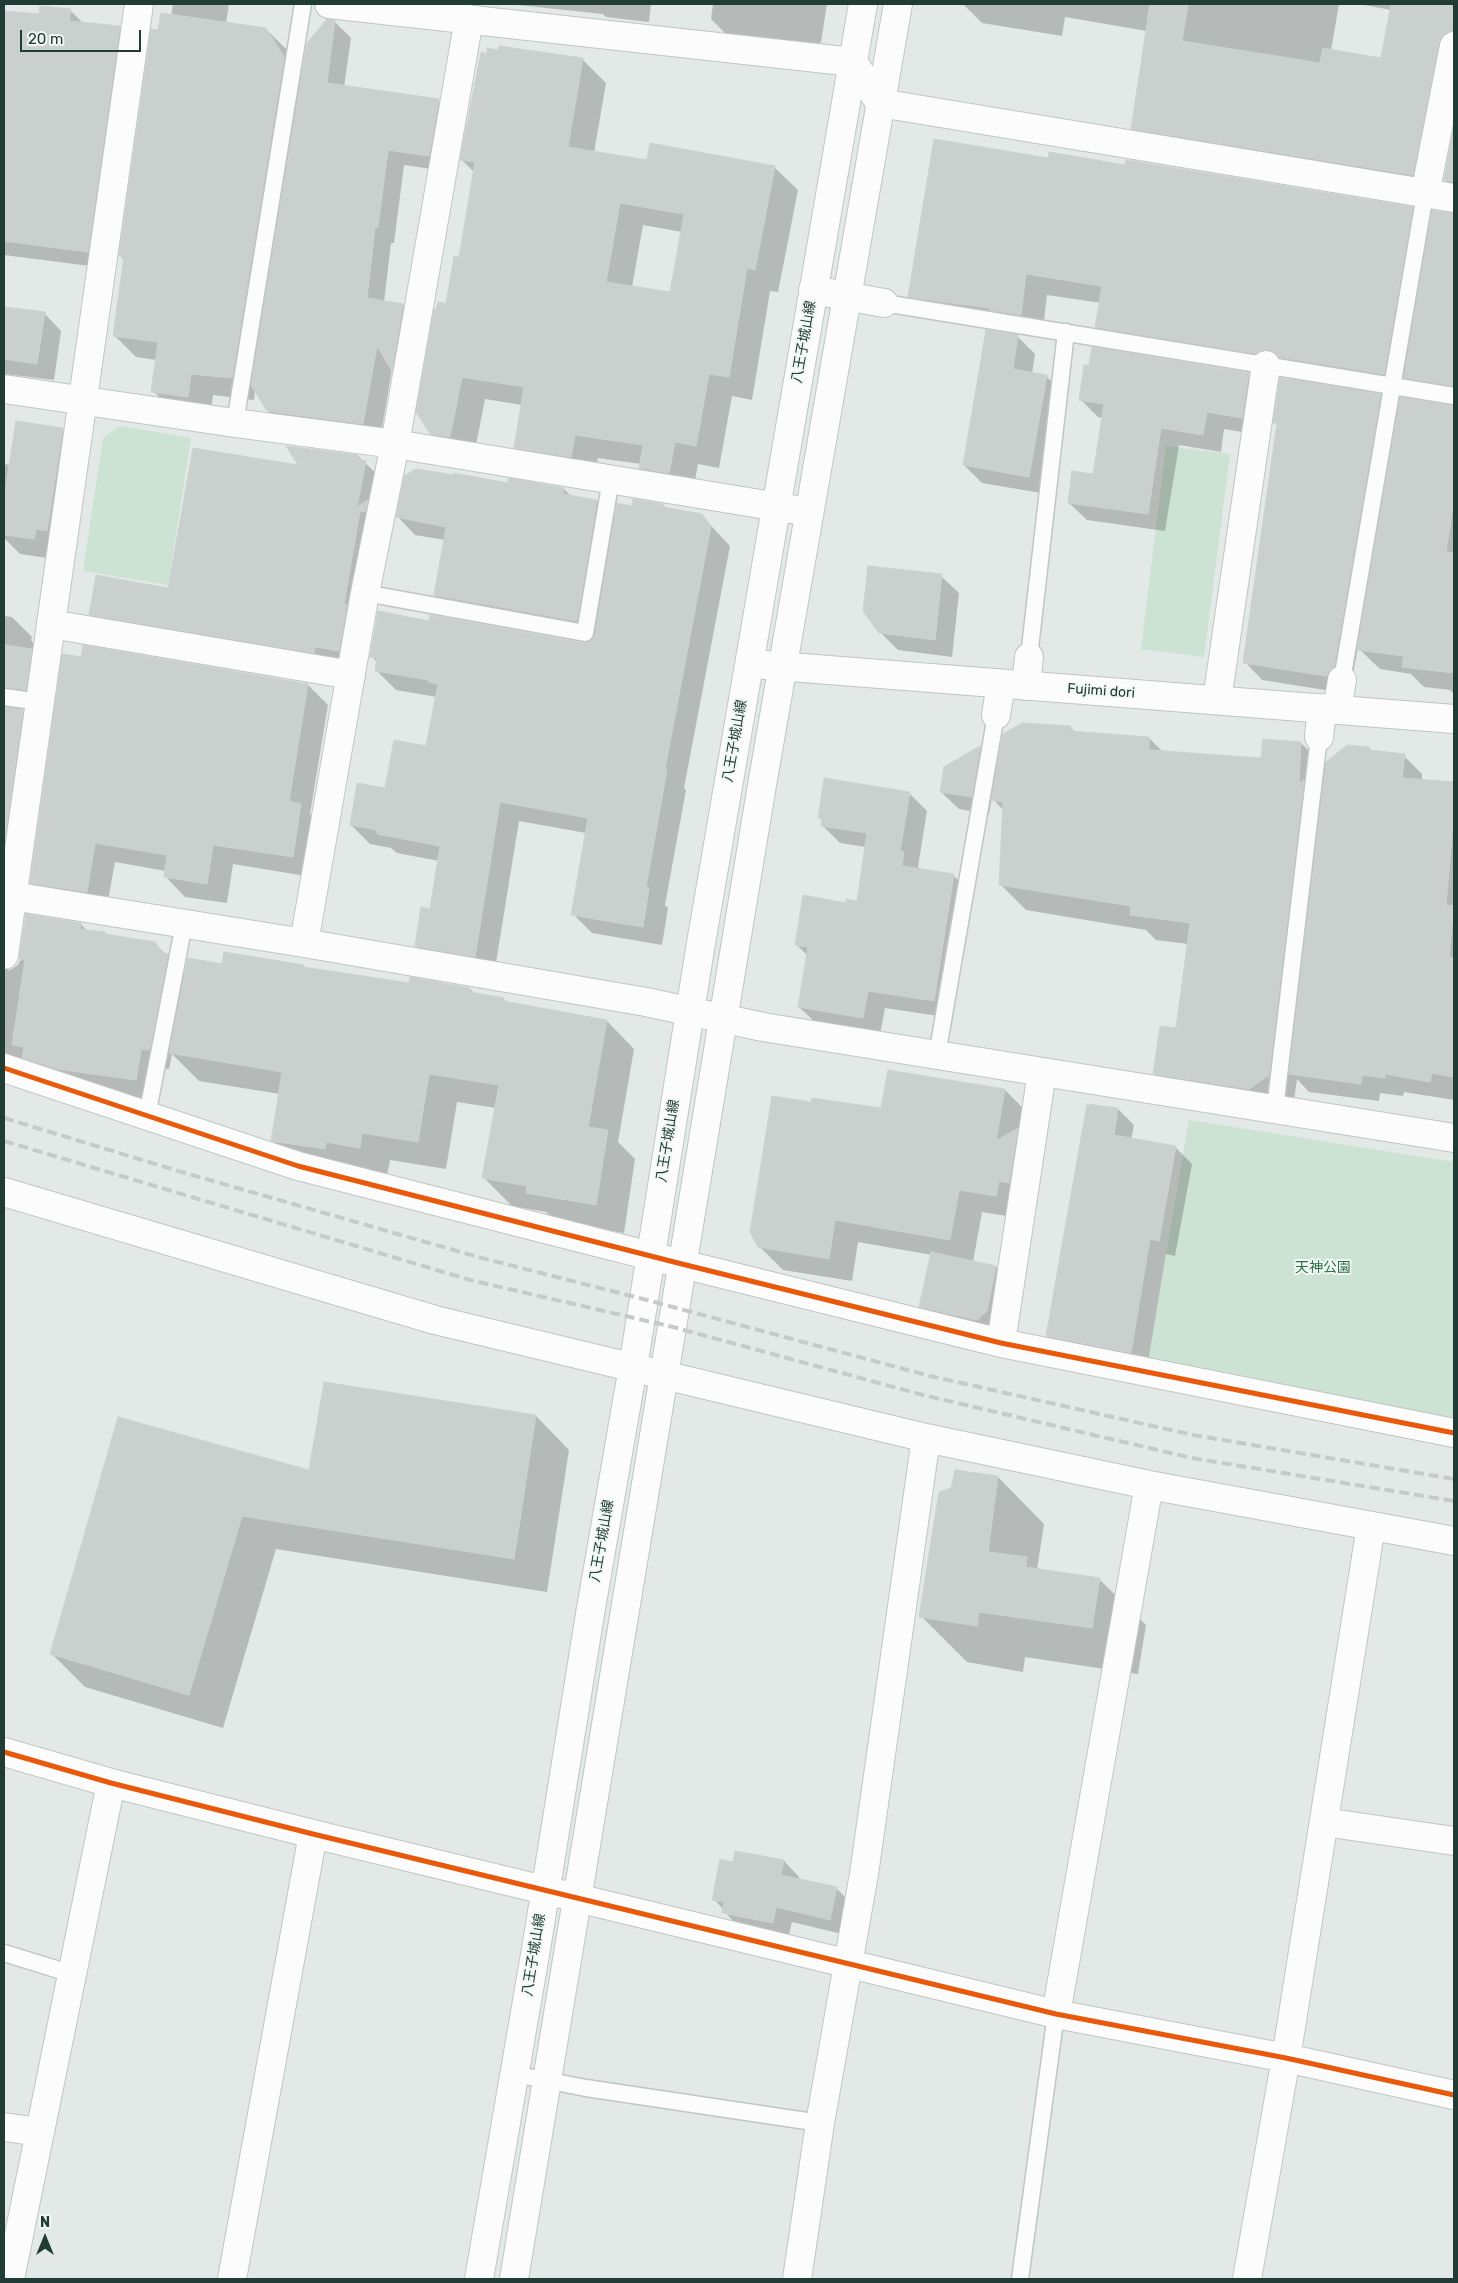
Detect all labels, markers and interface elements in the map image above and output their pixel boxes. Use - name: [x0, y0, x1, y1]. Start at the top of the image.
- scale bar: [22, 20, 144, 52]
- text: 20 m: [28, 30, 63, 48]
- street label: 八王子城山線: [788, 299, 820, 385]
- street label: Fujimi dori: [1067, 680, 1135, 702]
- street label: 八王子城山線: [719, 698, 751, 784]
- street label: 八王子城山線: [653, 1098, 683, 1184]
- park label: 天神公園: [1295, 1260, 1351, 1276]
- street label: 八王子城山線: [586, 1498, 618, 1584]
- street label: 八王子城山線: [519, 1912, 549, 1998]
- north arrow: [20, 2213, 70, 2263]
- text: N: [40, 2214, 50, 2231]

